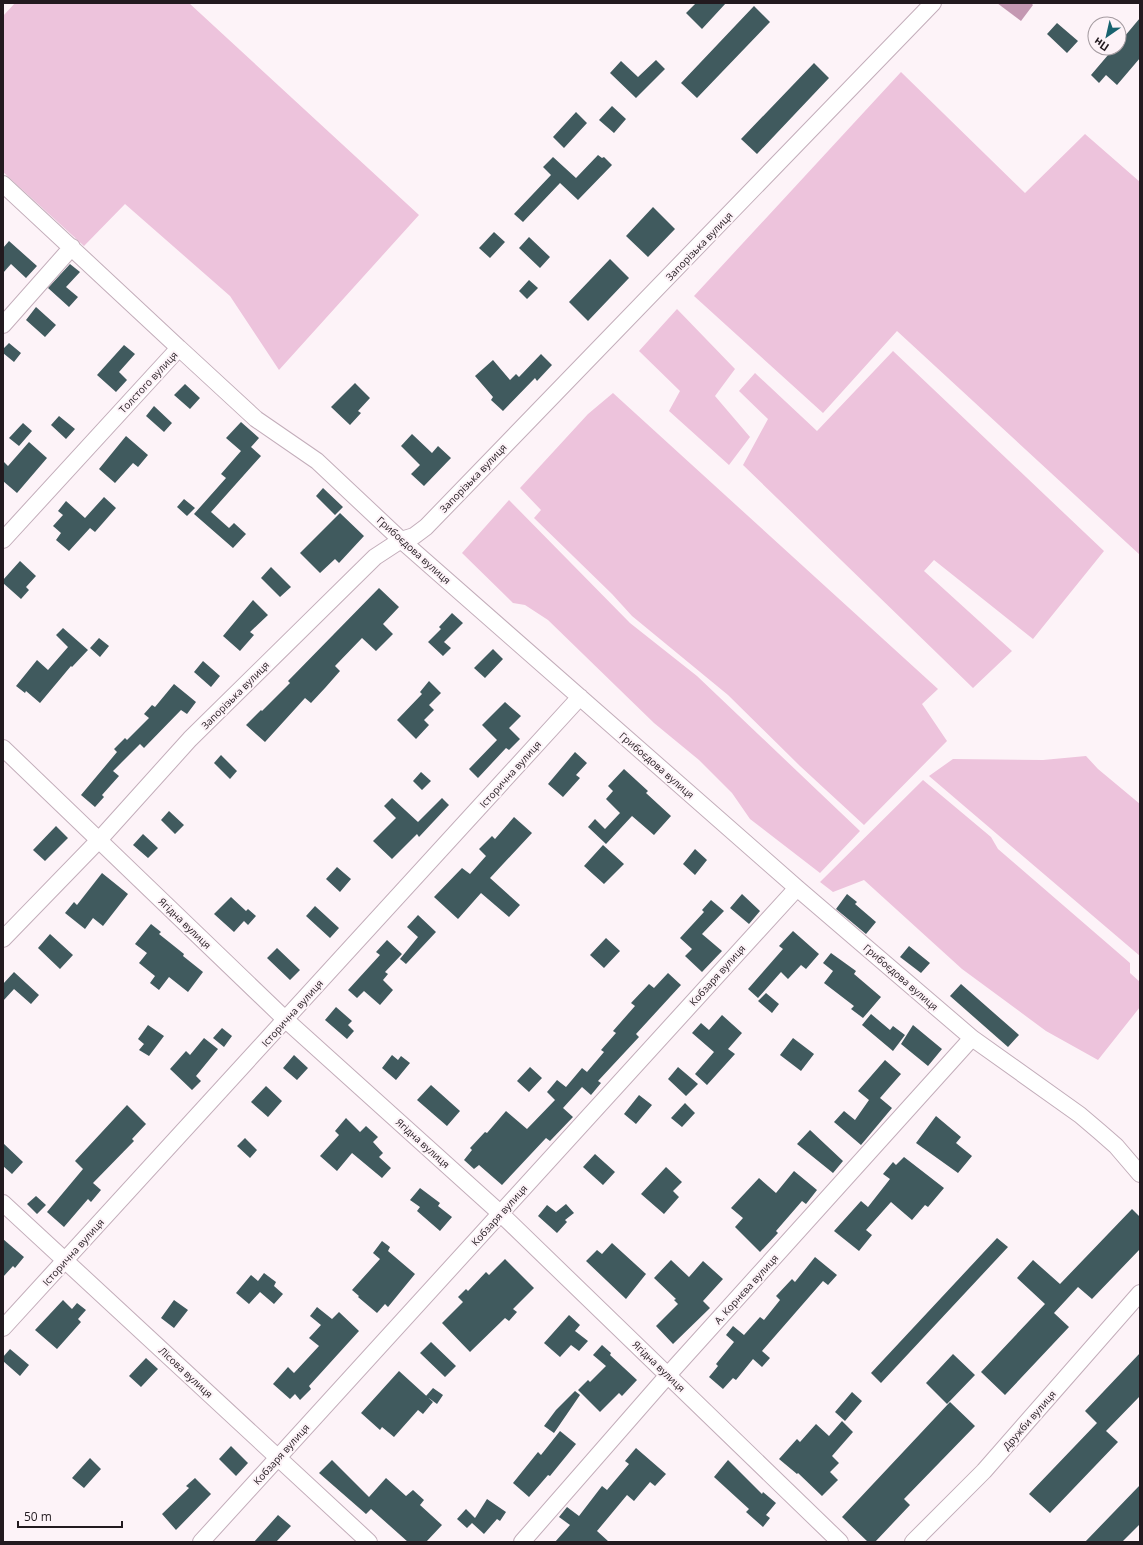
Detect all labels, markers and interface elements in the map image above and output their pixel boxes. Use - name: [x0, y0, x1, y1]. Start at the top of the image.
- north arrow: [1087, 16, 1127, 56]
- text: Пн: [1091, 34, 1112, 55]
- street label: Запорізька вулиця: [662, 208, 736, 284]
- street label: Толстого вулиця: [115, 348, 181, 416]
- street label: Запорізька вулиця: [436, 440, 510, 516]
- street label: Грибоєдова вулиця: [374, 513, 454, 587]
- street label: Запорізька вулиця: [198, 658, 272, 732]
- street label: Грибоєдова вулиця: [617, 729, 697, 801]
- street label: Історична вулиця: [476, 737, 544, 811]
- street label: Ягідна вулиця: [156, 894, 214, 952]
- street label: Грибоєдова вулиця: [861, 941, 941, 1013]
- street label: Кобзаря вулиця: [686, 942, 748, 1008]
- street label: Історична вулиця: [258, 976, 326, 1050]
- street label: Ягідна вулиця: [393, 1115, 453, 1171]
- street label: Кобзаря вулиця: [468, 1182, 530, 1248]
- street label: Історична вулиця: [39, 1215, 107, 1289]
- street label: А. Корнєва вулиця: [711, 1251, 781, 1327]
- street label: Ягідна вулиця: [630, 1337, 688, 1395]
- street label: Лісова вулиця: [156, 1343, 216, 1401]
- street label: Дружби вулиця: [999, 1387, 1059, 1453]
- street label: Кобзаря вулиця: [250, 1421, 312, 1487]
- scale bar: [18, 1503, 122, 1529]
- text: 50 m: [24, 1508, 52, 1525]

